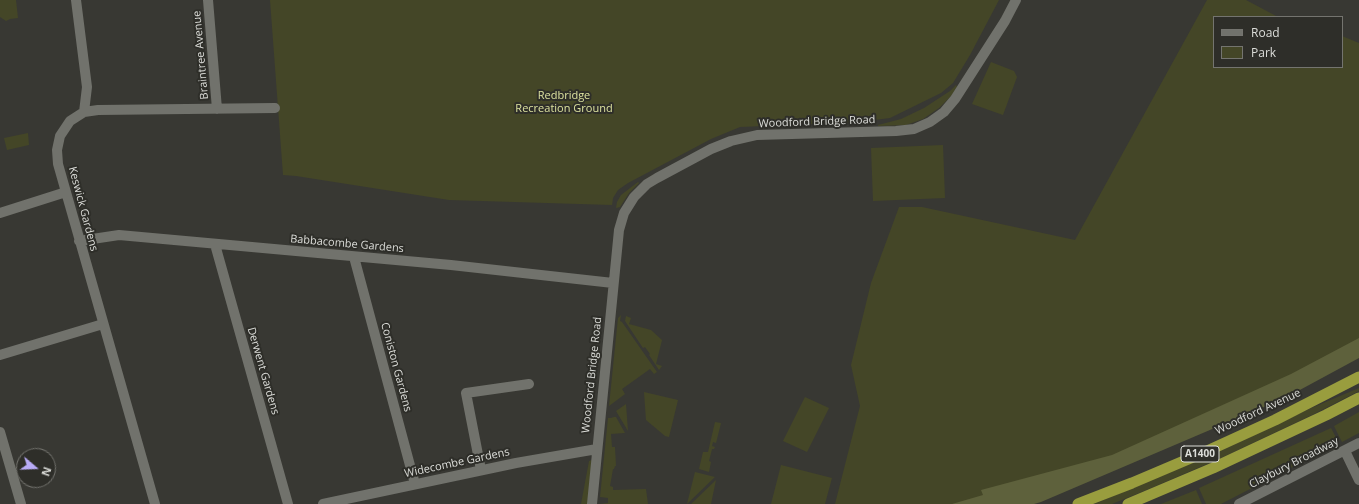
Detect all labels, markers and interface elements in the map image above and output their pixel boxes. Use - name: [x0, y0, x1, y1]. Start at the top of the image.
- street label: Braintree Avenue: [191, 10, 211, 100]
- legend: [1213, 16, 1343, 68]
- text: Road: [1251, 24, 1280, 41]
- text: Park: [1251, 44, 1276, 61]
- park label: Redbridge Recreation Ground: [515, 89, 613, 115]
- street label: Woodford Bridge Road: [758, 113, 876, 131]
- street label: Keswick Gardens: [65, 165, 101, 253]
- street label: Babbacombe Gardens: [290, 232, 404, 256]
- street label: Woodford Bridge Road: [579, 316, 605, 434]
- street label: Coniston Gardens: [378, 321, 414, 413]
- street label: Derwent Gardens: [244, 326, 282, 416]
- street label: Woodford Avenue: [1213, 386, 1303, 438]
- street label: Claybury Broadway: [1247, 435, 1341, 491]
- street label: Widecombe Gardens: [403, 445, 511, 481]
- road number: A1400: [1181, 446, 1219, 462]
- north arrow: [16, 448, 56, 488]
- text: N: [38, 465, 55, 478]

